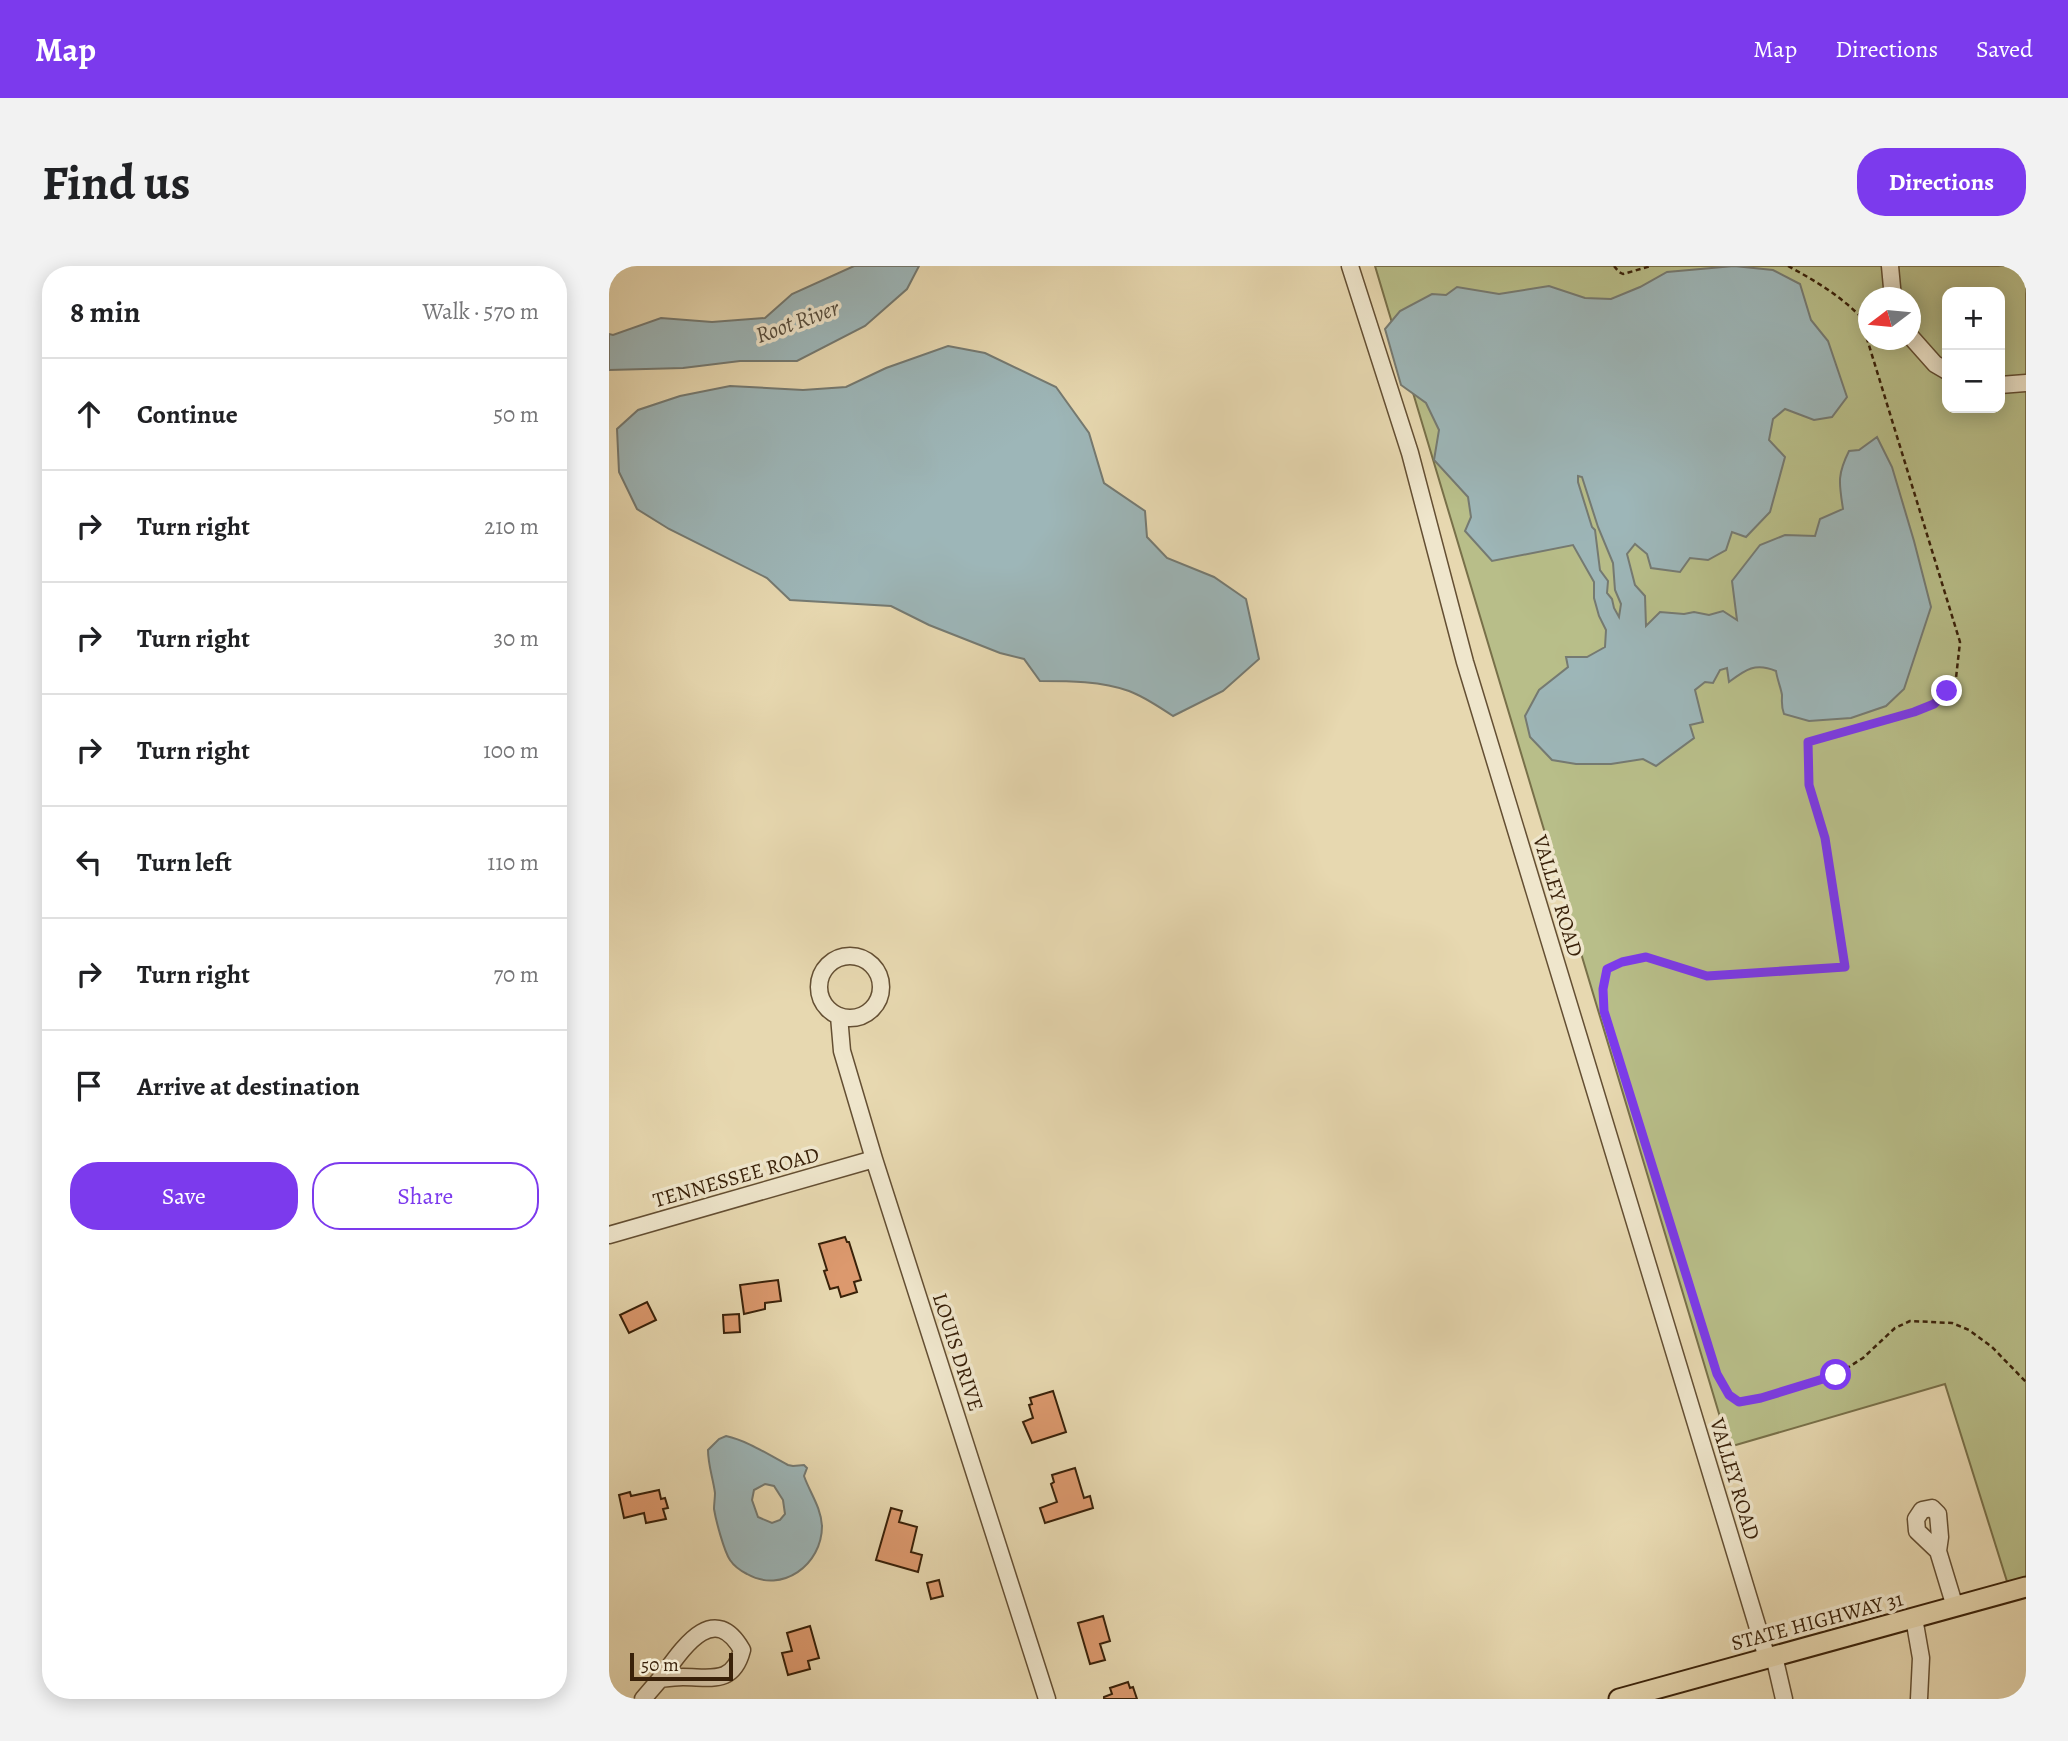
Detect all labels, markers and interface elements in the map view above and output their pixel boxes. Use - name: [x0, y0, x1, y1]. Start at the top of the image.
- text: Map: [35, 27, 96, 72]
- text: Map: [1753, 33, 1797, 65]
- text: Directions: [1835, 33, 1938, 65]
- text: Saved: [1976, 33, 2033, 65]
- button: Directions: [1857, 148, 2026, 216]
- text: Find us: [42, 149, 190, 216]
- north arrow: [1858, 287, 1921, 350]
- map controls: [1942, 287, 2005, 413]
- button: +: [1942, 287, 2005, 350]
- text: 8 min: [70, 292, 140, 332]
- water label: Root River: [751, 292, 844, 351]
- text: Walk · 570 m: [422, 296, 539, 327]
- button: −: [1942, 350, 2005, 413]
- icon: ahead: [70, 395, 108, 433]
- text: Continue: [137, 397, 238, 432]
- text: 50 m: [493, 399, 539, 430]
- icon: right: [70, 507, 108, 545]
- text: Turn right: [137, 509, 250, 544]
- text: 210 m: [484, 511, 539, 542]
- icon: right: [70, 619, 108, 657]
- text: Turn right: [137, 621, 250, 656]
- text: 30 m: [493, 623, 539, 654]
- route end: [1931, 675, 1962, 706]
- icon: right: [70, 731, 108, 769]
- text: Turn right: [137, 733, 250, 768]
- text: 100 m: [483, 735, 539, 766]
- street label: VALLEY ROAD: [1526, 831, 1590, 960]
- icon: left: [70, 843, 108, 881]
- text: Turn left: [137, 845, 232, 880]
- text: 110 m: [487, 847, 539, 878]
- icon: right: [70, 955, 108, 993]
- text: Turn right: [137, 957, 250, 992]
- text: 70 m: [493, 959, 539, 990]
- icon: arrive: [70, 1067, 108, 1105]
- text: Arrive at destination: [137, 1069, 360, 1104]
- street label: TENNESSEE ROAD: [650, 1140, 822, 1214]
- button: Save: [70, 1162, 298, 1230]
- button: Share: [312, 1162, 539, 1230]
- street label: LOUIS DRIVE: [926, 1289, 990, 1415]
- route start: [1820, 1359, 1851, 1390]
- street label: VALLEY ROAD: [1703, 1414, 1767, 1543]
- street label: STATE HIGHWAY 31: [1728, 1585, 1906, 1657]
- scale bar: [630, 1650, 733, 1682]
- text: 50 m: [641, 1652, 679, 1678]

